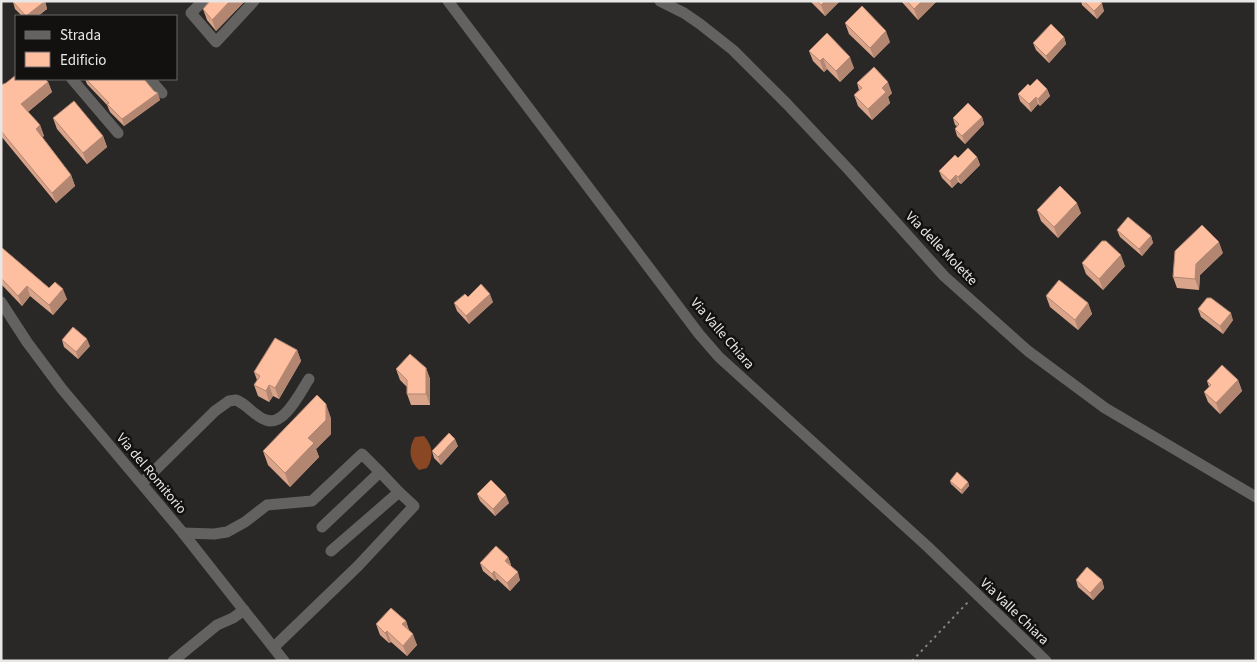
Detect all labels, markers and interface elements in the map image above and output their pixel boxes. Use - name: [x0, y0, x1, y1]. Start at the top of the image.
- legend: [15, 15, 178, 80]
- text: Strada: [60, 25, 101, 46]
- text: Edificio: [60, 50, 107, 71]
- street label: Via delle Molette: [901, 207, 982, 290]
- street label: Via Valle Chiara: [685, 293, 759, 374]
- street label: Via del Romitorio: [111, 429, 191, 518]
- street label: Via Valle Chiara: [975, 574, 1053, 650]

